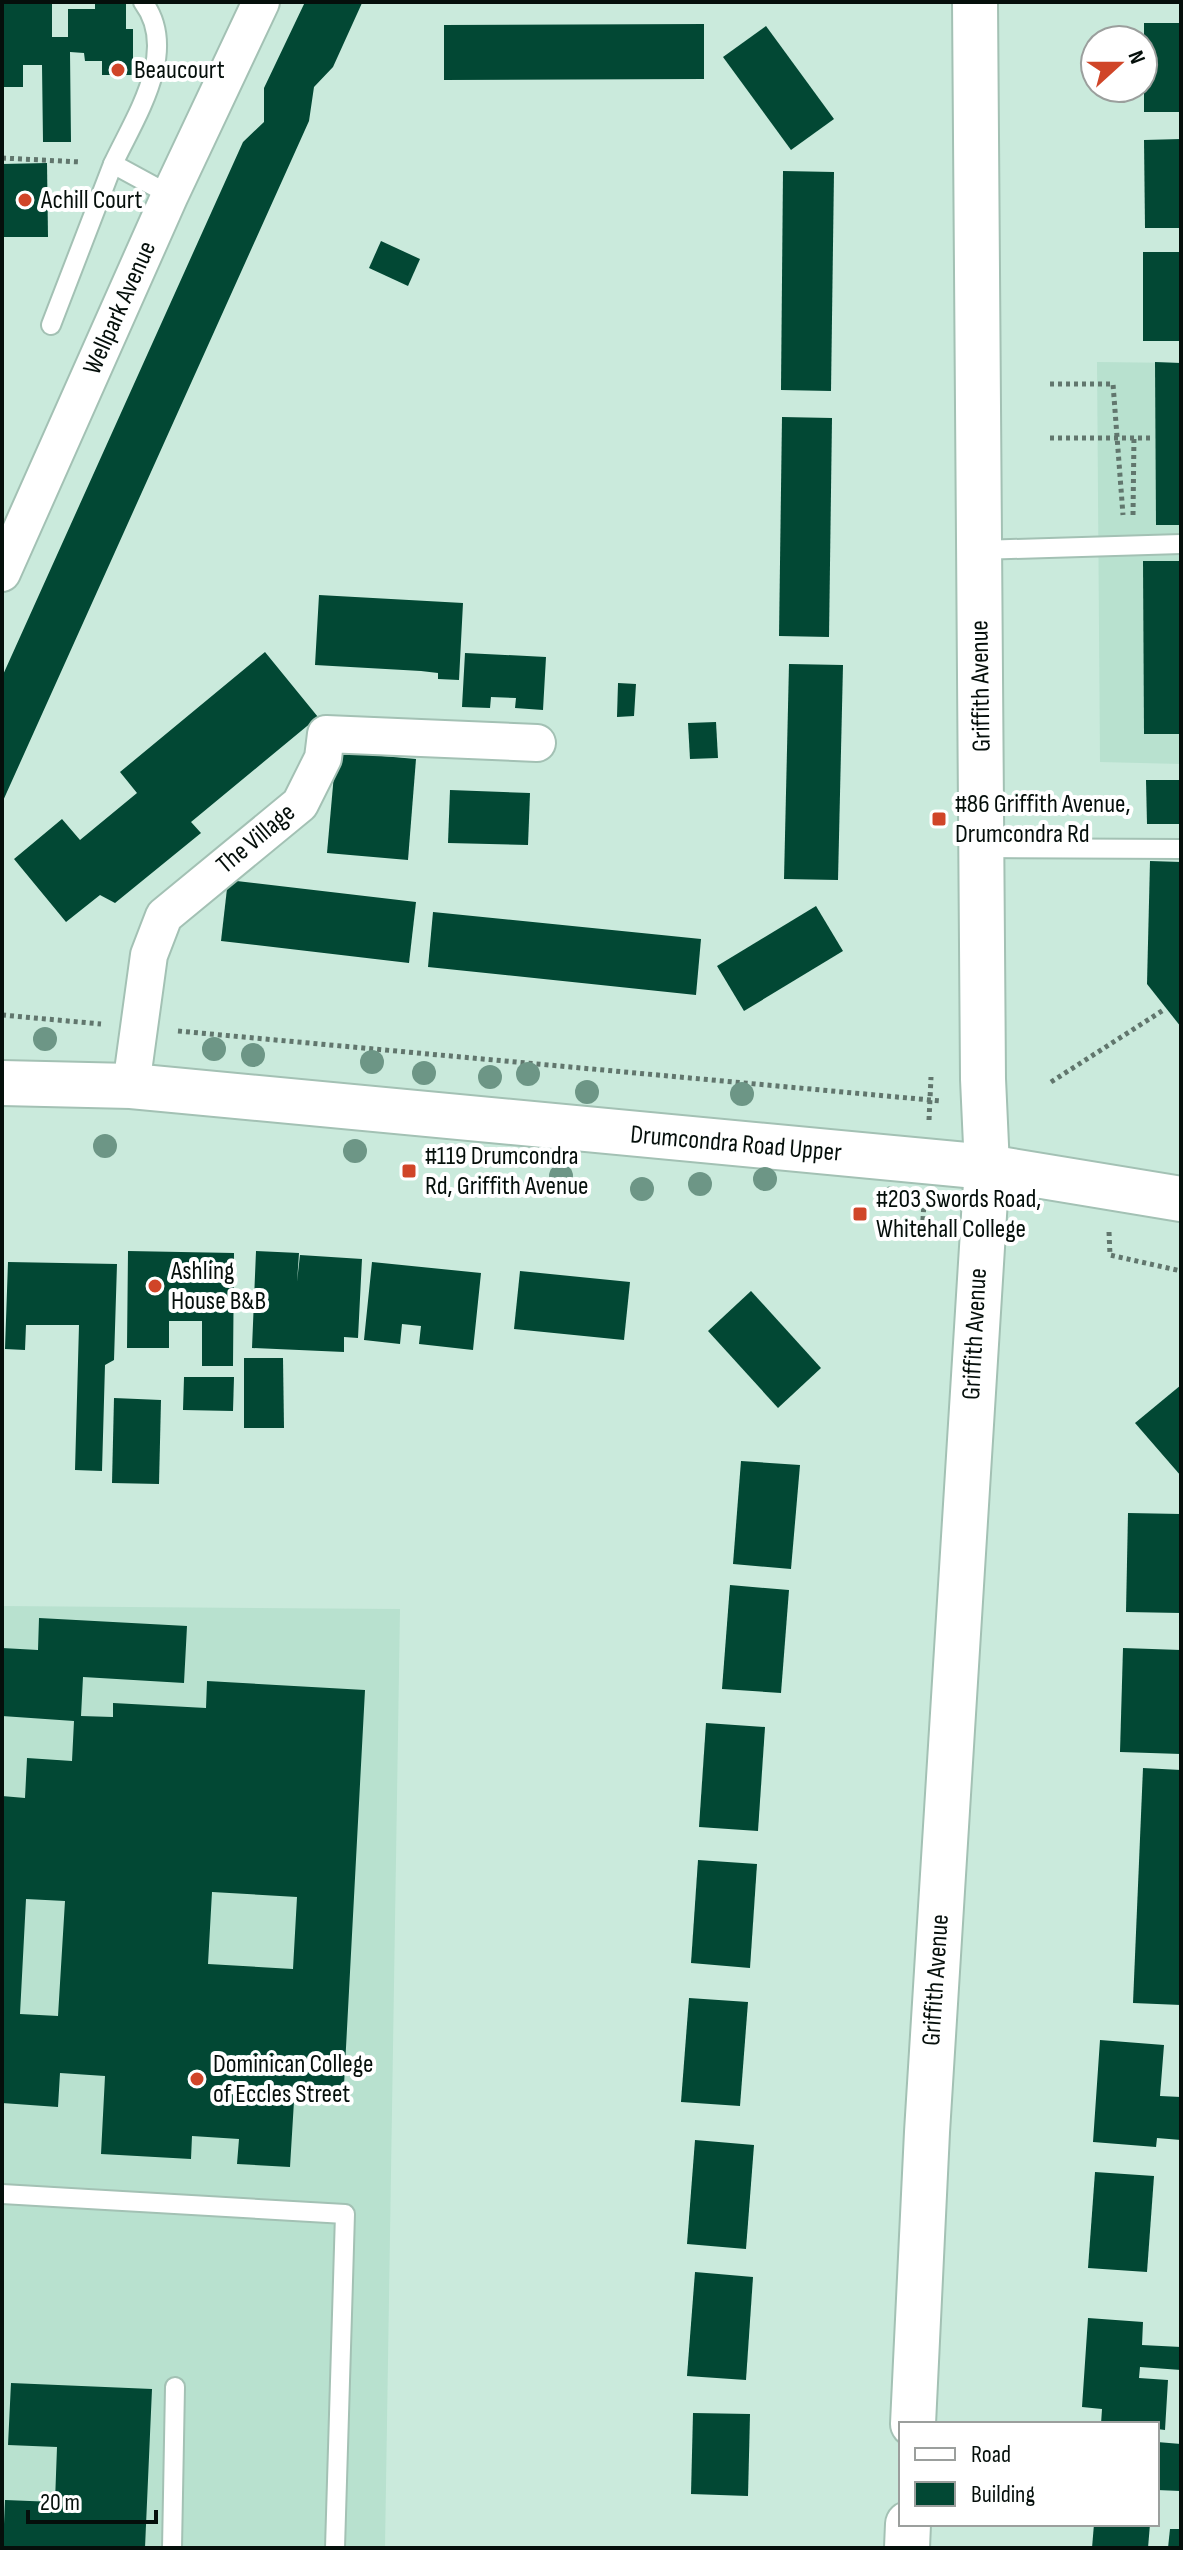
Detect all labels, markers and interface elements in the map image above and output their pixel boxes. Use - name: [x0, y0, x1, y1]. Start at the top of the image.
- north arrow: [1079, 24, 1159, 104]
- text: N: [1122, 47, 1151, 68]
- place label: Beaucourt: [134, 55, 225, 86]
- marker: Beaucourt: [109, 61, 127, 79]
- place label: Achill Court: [40, 185, 142, 216]
- marker: Achill Court: [16, 191, 34, 209]
- street label: Wellpark Avenue: [77, 237, 163, 379]
- street label: Griffith Avenue: [964, 620, 998, 752]
- place label: #86 Griffith Avenue, Drumcondra Rd: [955, 789, 1131, 850]
- street label: The Village: [210, 797, 302, 881]
- marker: #86 Griffith Avenue, Drumcondra Rd: [930, 810, 948, 828]
- street label: Drumcondra Road Upper: [629, 1119, 843, 1169]
- place label: #119 Drumcondra Rd, Griffith Avenue: [425, 1141, 588, 1202]
- marker: #119 Drumcondra Rd, Griffith Avenue: [400, 1162, 418, 1180]
- place label: #203 Swords Road, Whitehall College: [876, 1184, 1041, 1245]
- marker: #203 Swords Road, Whitehall College: [851, 1205, 869, 1223]
- place label: Ashling House B&B: [170, 1256, 266, 1317]
- street label: Griffith Avenue: [956, 1267, 994, 1401]
- marker: Ashling House B&B: [146, 1277, 164, 1295]
- street label: Griffith Avenue: [916, 1913, 956, 2047]
- place label: Dominican College of Eccles Street: [213, 2049, 373, 2110]
- marker: Dominican College of Eccles Street: [188, 2070, 206, 2088]
- legend: [899, 2422, 1159, 2526]
- text: Road: [971, 2440, 1011, 2469]
- scale bar: [28, 2474, 156, 2524]
- text: Building: [971, 2480, 1035, 2509]
- text: 20 m: [40, 2488, 80, 2517]

